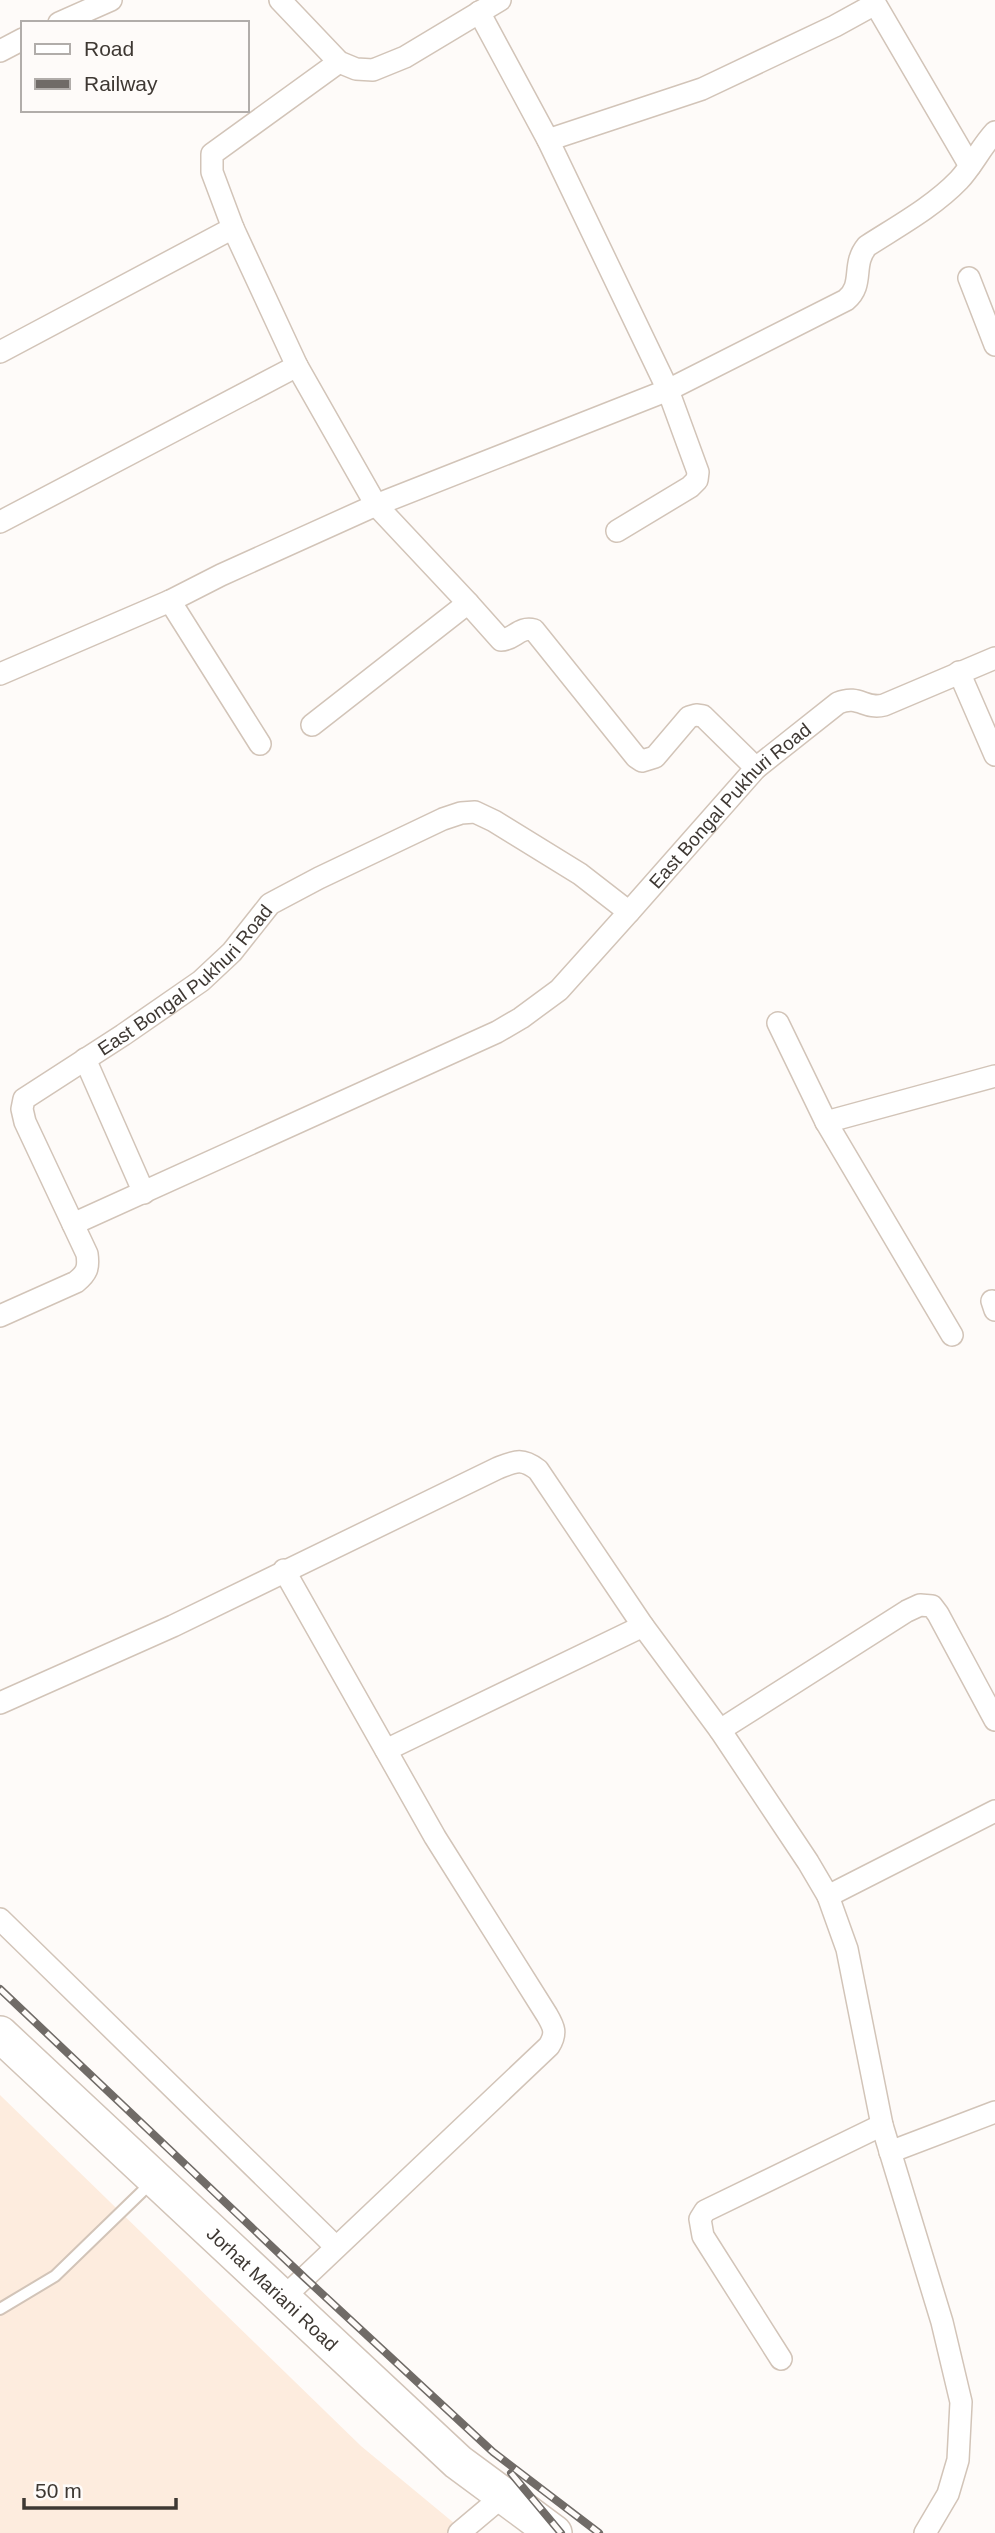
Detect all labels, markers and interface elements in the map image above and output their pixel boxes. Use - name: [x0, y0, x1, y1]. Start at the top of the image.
- legend: [21, 21, 248, 112]
- text: Road: [84, 37, 134, 60]
- text: Railway: [84, 72, 158, 95]
- street label: East Bongal Pukhuri Road: [645, 718, 815, 892]
- street label: East Bongal Pukhuri Road: [94, 900, 276, 1059]
- street label: Jorhat Mariani Road: [203, 2223, 342, 2355]
- scale bar: [24, 2466, 177, 2510]
- text: 50 m: [35, 2479, 82, 2502]

